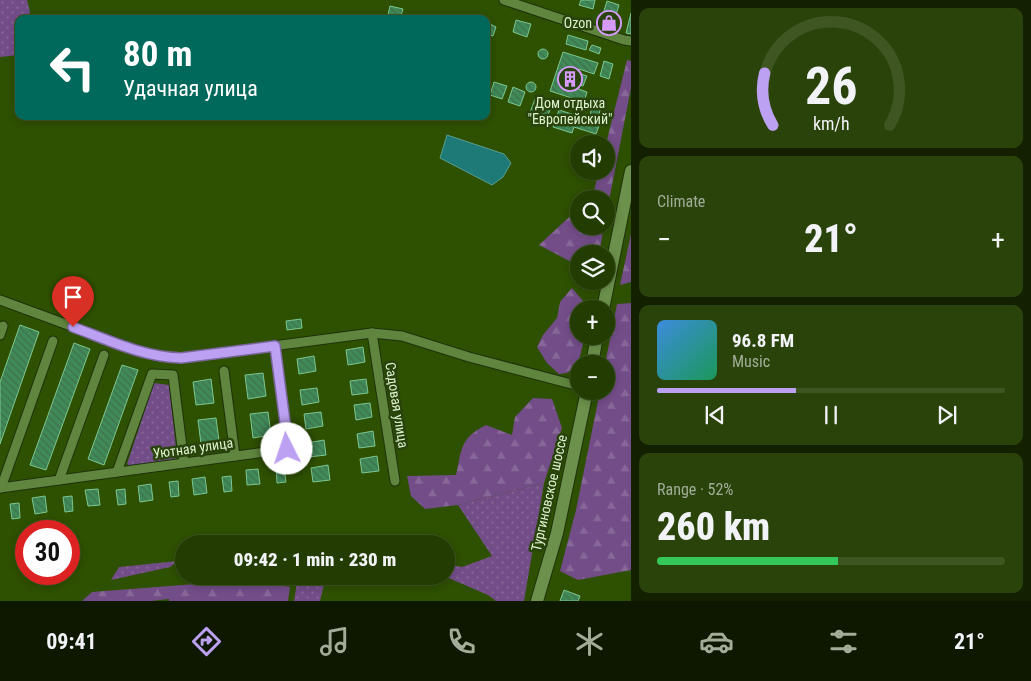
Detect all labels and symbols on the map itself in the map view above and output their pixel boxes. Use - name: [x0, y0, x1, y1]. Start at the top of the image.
- shop icon: Ozon: [596, 10, 622, 36]
- place label: Ozon: [564, 15, 592, 31]
- building icon: Дом отдыха "Европейский": [557, 66, 583, 92]
- place label: Дом отдыха "Европейский": [527, 95, 613, 127]
- pin: [52, 276, 94, 327]
- street label: Садовая улица: [382, 361, 412, 449]
- position arrow: [260, 422, 312, 474]
- street label: Тургиновское шоссе: [528, 433, 570, 553]
- street label: Уютная улица: [152, 434, 234, 462]
- speed limit sign: 30: [15, 520, 80, 585]

